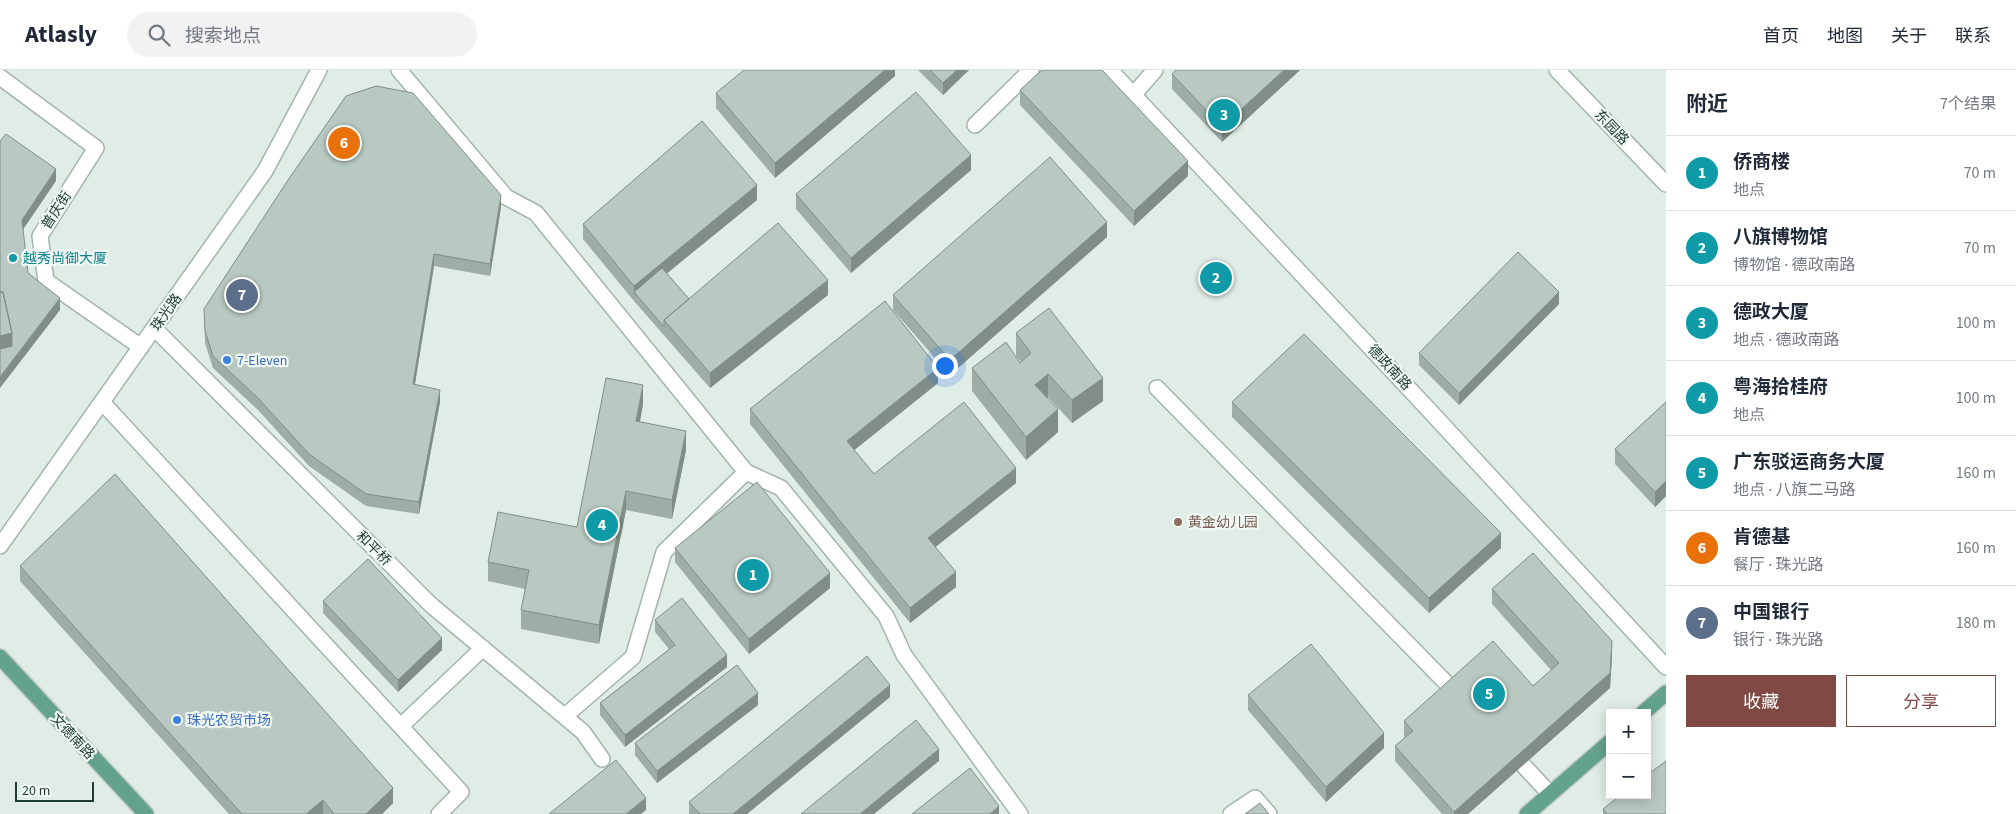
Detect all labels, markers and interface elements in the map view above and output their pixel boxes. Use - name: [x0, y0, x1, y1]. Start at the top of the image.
- search box: [127, 12, 477, 57]
- text: Atlasly: [25, 17, 97, 52]
- icon: search: [145, 21, 173, 49]
- text: 搜索地点: [185, 23, 261, 50]
- text: 首页: [1763, 24, 1799, 49]
- text: 地图: [1827, 24, 1863, 49]
- text: 关于: [1891, 24, 1927, 49]
- text: 联系: [1955, 24, 1991, 49]
- text: 附近: [1686, 89, 1728, 119]
- text: 7个结果: [1940, 93, 1996, 115]
- pin: 3: [1208, 96, 1240, 134]
- street label: 东园路: [1589, 106, 1633, 150]
- pin: 6: [328, 124, 360, 162]
- text: 侨商楼: [1733, 149, 1790, 176]
- text: 1: [1698, 162, 1706, 184]
- text: 70 m: [1964, 162, 1996, 184]
- text: 地点: [1733, 179, 1765, 201]
- street label: 普庆街: [37, 187, 77, 234]
- text: 八旗博物馆: [1733, 224, 1828, 251]
- text: 2: [1698, 237, 1706, 259]
- text: 70 m: [1964, 237, 1996, 259]
- place label: 越秀尚御大厦: [23, 249, 107, 269]
- marker: 越秀尚御大厦: [7, 252, 19, 264]
- text: 博物馆 · 德政南路: [1733, 254, 1855, 276]
- pin: 2: [1200, 259, 1232, 297]
- pin: 7: [226, 276, 258, 314]
- street label: 珠光路: [147, 290, 187, 336]
- text: 德政大厦: [1733, 299, 1809, 326]
- text: 3: [1698, 312, 1706, 334]
- text: 100 m: [1956, 312, 1996, 334]
- text: 地点 · 德政南路: [1733, 329, 1839, 351]
- street label: 德政南路: [1363, 340, 1416, 395]
- place label: 7-Eleven: [237, 351, 287, 371]
- your location: [932, 353, 958, 379]
- marker: 7-Eleven: [221, 354, 233, 366]
- text: 粤海拾桂府: [1733, 374, 1828, 401]
- text: 4: [1698, 387, 1706, 409]
- text: 100 m: [1956, 387, 1996, 409]
- text: 地点: [1733, 404, 1765, 426]
- text: 广东驳运商务大厦: [1733, 449, 1885, 476]
- text: 5: [1698, 462, 1706, 484]
- text: 160 m: [1956, 462, 1996, 484]
- text: 地点 · 八旗二马路: [1733, 479, 1855, 501]
- pin: 4: [586, 506, 618, 544]
- place label: 黄金幼儿园: [1188, 513, 1258, 533]
- marker: 黄金幼儿园: [1172, 516, 1184, 528]
- text: 肯德基: [1733, 524, 1790, 551]
- street label: 和平桥: [351, 527, 395, 571]
- text: 6: [1698, 537, 1706, 559]
- text: 160 m: [1956, 537, 1996, 559]
- text: 餐厅 · 珠光路: [1733, 554, 1823, 576]
- pin: 1: [737, 556, 769, 594]
- text: 中国银行: [1733, 599, 1809, 626]
- text: 7: [1698, 612, 1706, 634]
- text: 180 m: [1956, 612, 1996, 634]
- text: 银行 · 珠光路: [1733, 629, 1823, 651]
- pin: 5: [1473, 675, 1505, 713]
- button: 收藏: [1686, 675, 1836, 727]
- button: 分享: [1846, 675, 1996, 727]
- street label: 文德南路: [46, 709, 99, 764]
- map controls: [1606, 709, 1651, 799]
- button: +: [1606, 709, 1651, 754]
- place label: 珠光农贸市场: [187, 711, 271, 731]
- marker: 珠光农贸市场: [171, 714, 183, 726]
- button: −: [1606, 754, 1651, 799]
- scale bar: [15, 779, 94, 802]
- text: 20 m: [22, 781, 50, 801]

